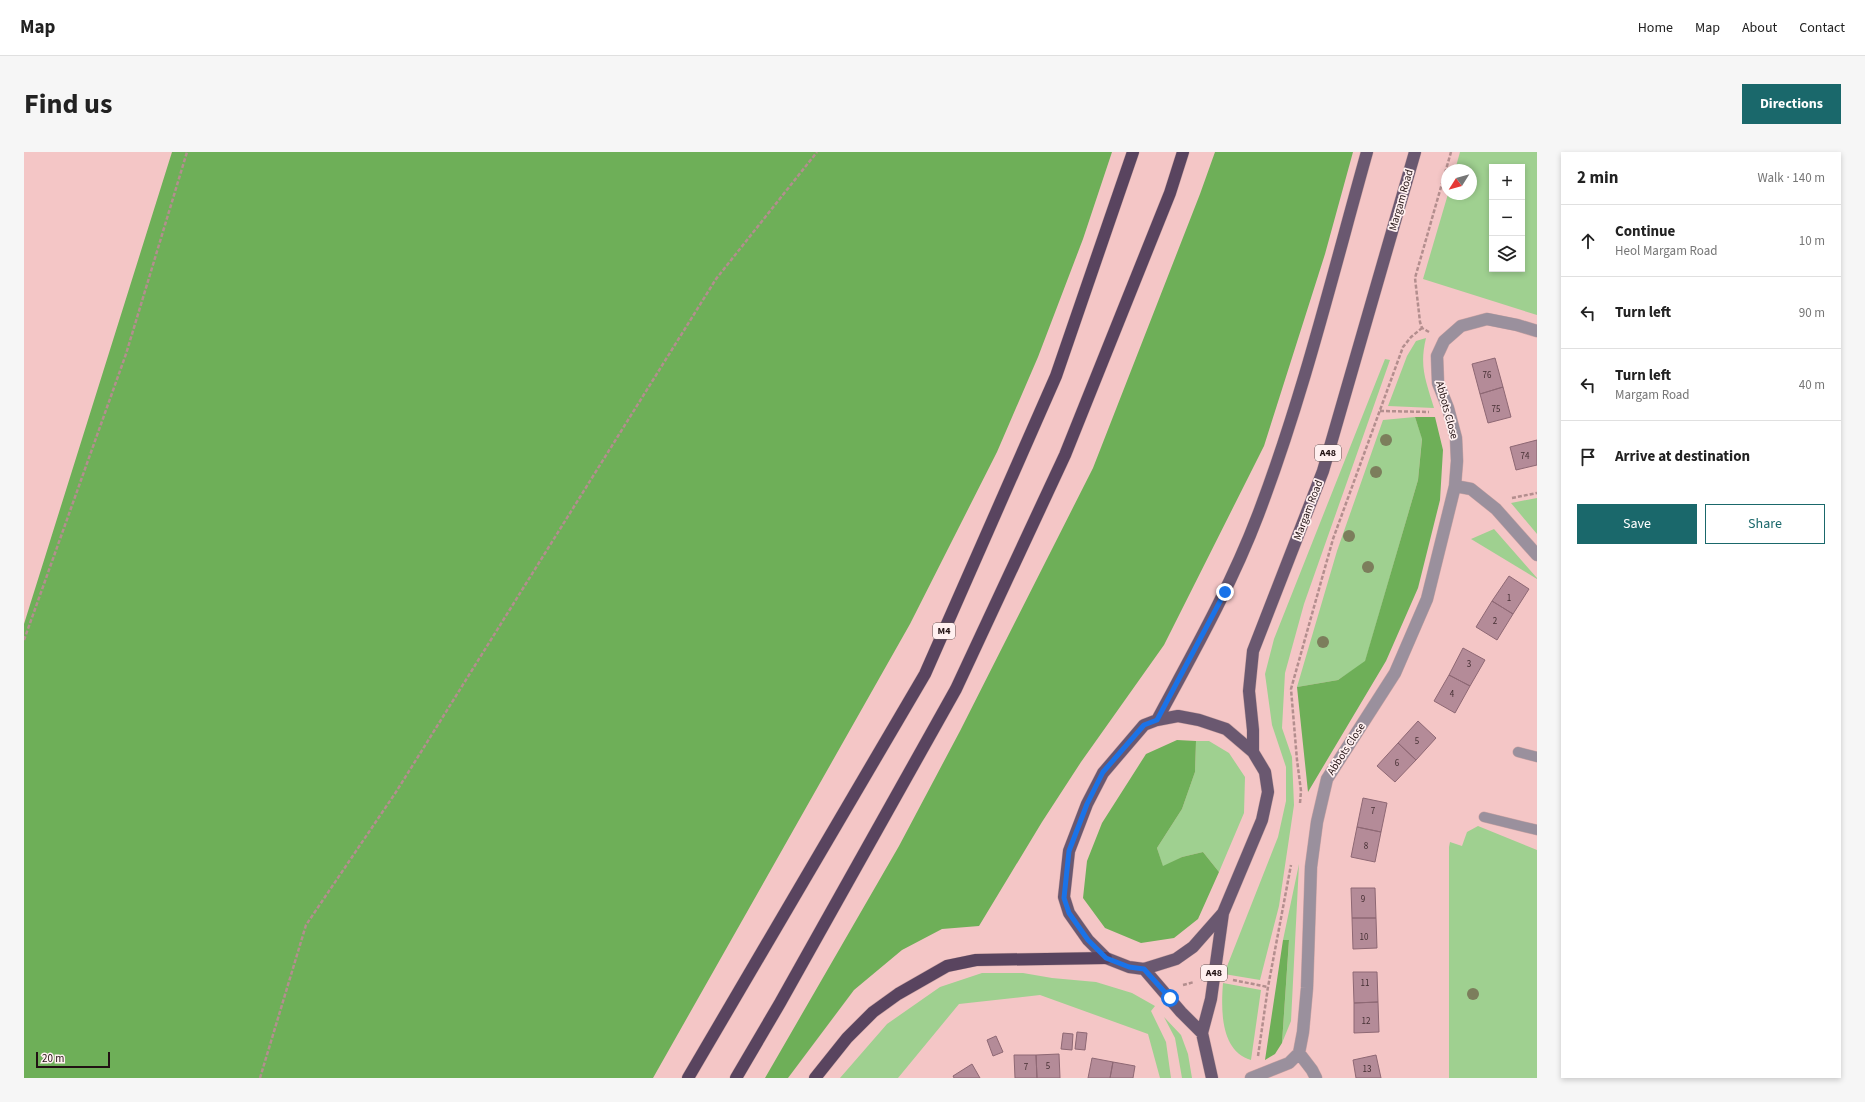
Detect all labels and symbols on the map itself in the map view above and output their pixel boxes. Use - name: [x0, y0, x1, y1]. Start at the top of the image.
- north arrow: [1441, 164, 1477, 200]
- street label: Margam Road: [1385, 168, 1417, 232]
- house number: 76: [1483, 369, 1492, 382]
- street label: Abbots Close: [1432, 379, 1462, 441]
- house number: 75: [1492, 403, 1501, 416]
- road number: A48: [1315, 445, 1341, 461]
- house number: 74: [1521, 450, 1530, 463]
- street label: Margam Road: [1290, 478, 1326, 542]
- route end: [1216, 583, 1234, 601]
- house number: 1: [1507, 592, 1511, 605]
- house number: 2: [1493, 615, 1498, 628]
- road number: M4: [933, 623, 955, 639]
- house number: 3: [1467, 658, 1472, 671]
- house number: 4: [1450, 688, 1455, 701]
- street label: Abbots Close: [1324, 720, 1369, 778]
- house number: 5: [1415, 735, 1420, 748]
- house number: 6: [1395, 757, 1400, 770]
- house number: 7: [1371, 805, 1376, 818]
- house number: 8: [1364, 840, 1369, 853]
- house number: 9: [1361, 893, 1366, 906]
- house number: 10: [1360, 931, 1369, 944]
- road number: A48: [1201, 965, 1227, 981]
- house number: 11: [1361, 977, 1369, 990]
- route start: [1161, 989, 1179, 1007]
- house number: 12: [1362, 1015, 1371, 1028]
- scale bar: [36, 1050, 110, 1069]
- house number: 5: [1046, 1060, 1051, 1073]
- house number: 7: [1024, 1061, 1029, 1074]
- house number: 13: [1363, 1063, 1372, 1076]

